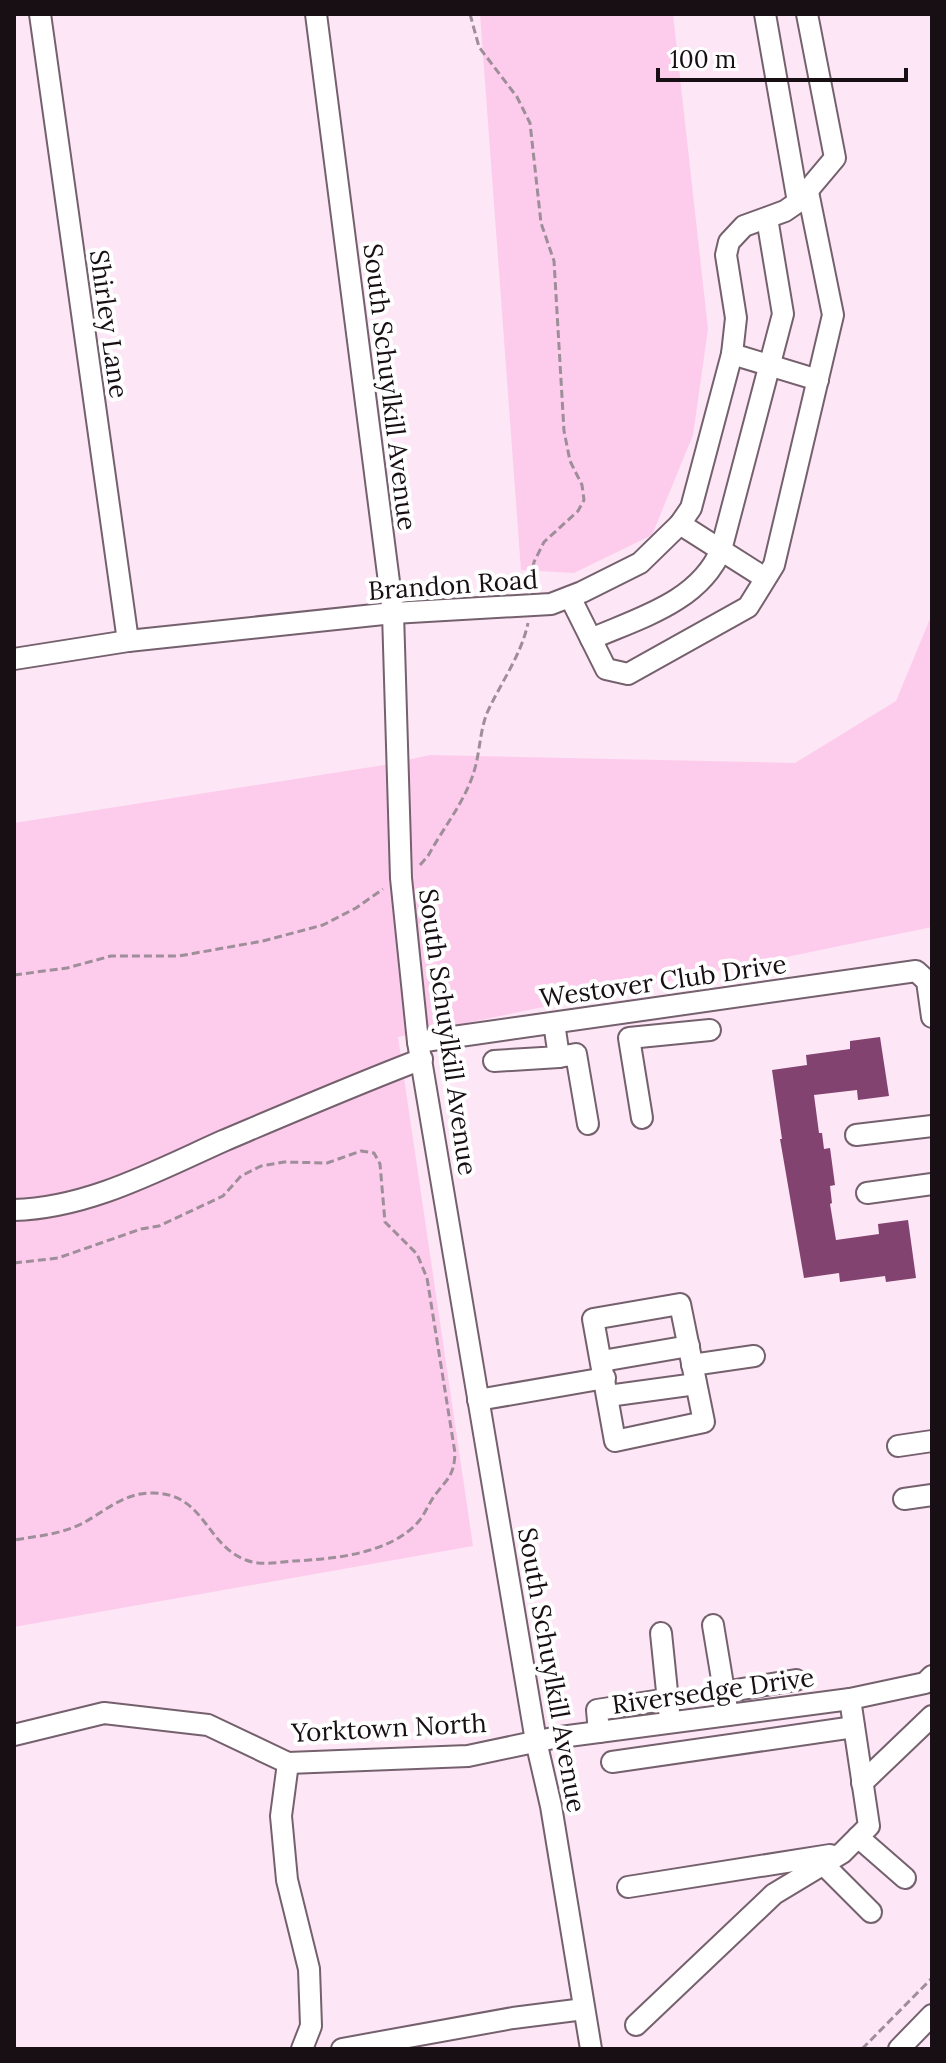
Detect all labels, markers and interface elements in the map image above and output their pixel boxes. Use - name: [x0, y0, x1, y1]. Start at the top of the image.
- scale bar: [658, 32, 906, 82]
- text: 100 m: [670, 44, 736, 75]
- street label: South Schuylkill Avenue: [357, 242, 424, 532]
- street label: Shirley Lane: [83, 248, 136, 400]
- street label: Brandon Road: [367, 562, 539, 607]
- street label: South Schuylkill Avenue: [412, 887, 485, 1177]
- street label: Westover Club Drive: [537, 947, 789, 1014]
- street label: South Schuylkill Avenue: [511, 1525, 594, 1815]
- street label: Riversedge Drive: [610, 1660, 816, 1721]
- street label: Yorktown North: [290, 1706, 487, 1749]

